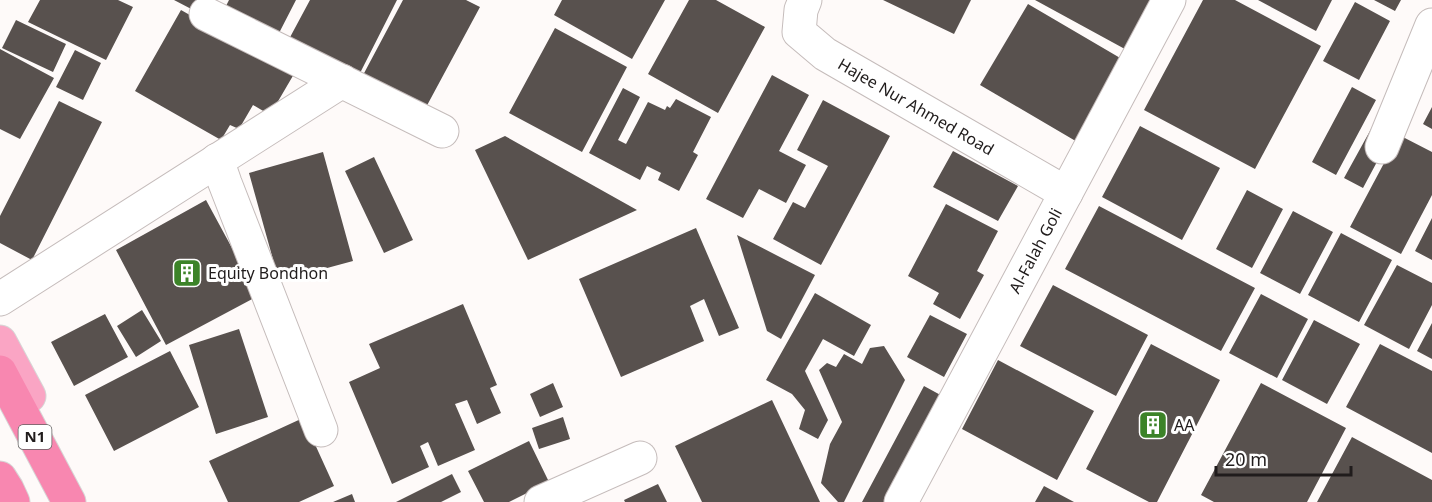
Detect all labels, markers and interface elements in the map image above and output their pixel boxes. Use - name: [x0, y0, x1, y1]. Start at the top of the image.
- street label: Hajee Nur Ahmed Road: [834, 53, 998, 160]
- street label: Al-Falah Goli: [1003, 204, 1067, 297]
- building icon: Equity Bondhon: [171, 257, 203, 289]
- place label: Equity Bondhon: [208, 262, 328, 284]
- building icon: AA: [1137, 409, 1169, 441]
- place label: AA: [1174, 414, 1195, 436]
- road number: N1: [18, 425, 51, 449]
- scale bar: [1216, 439, 1351, 477]
- text: 20 m: [1225, 447, 1267, 471]

